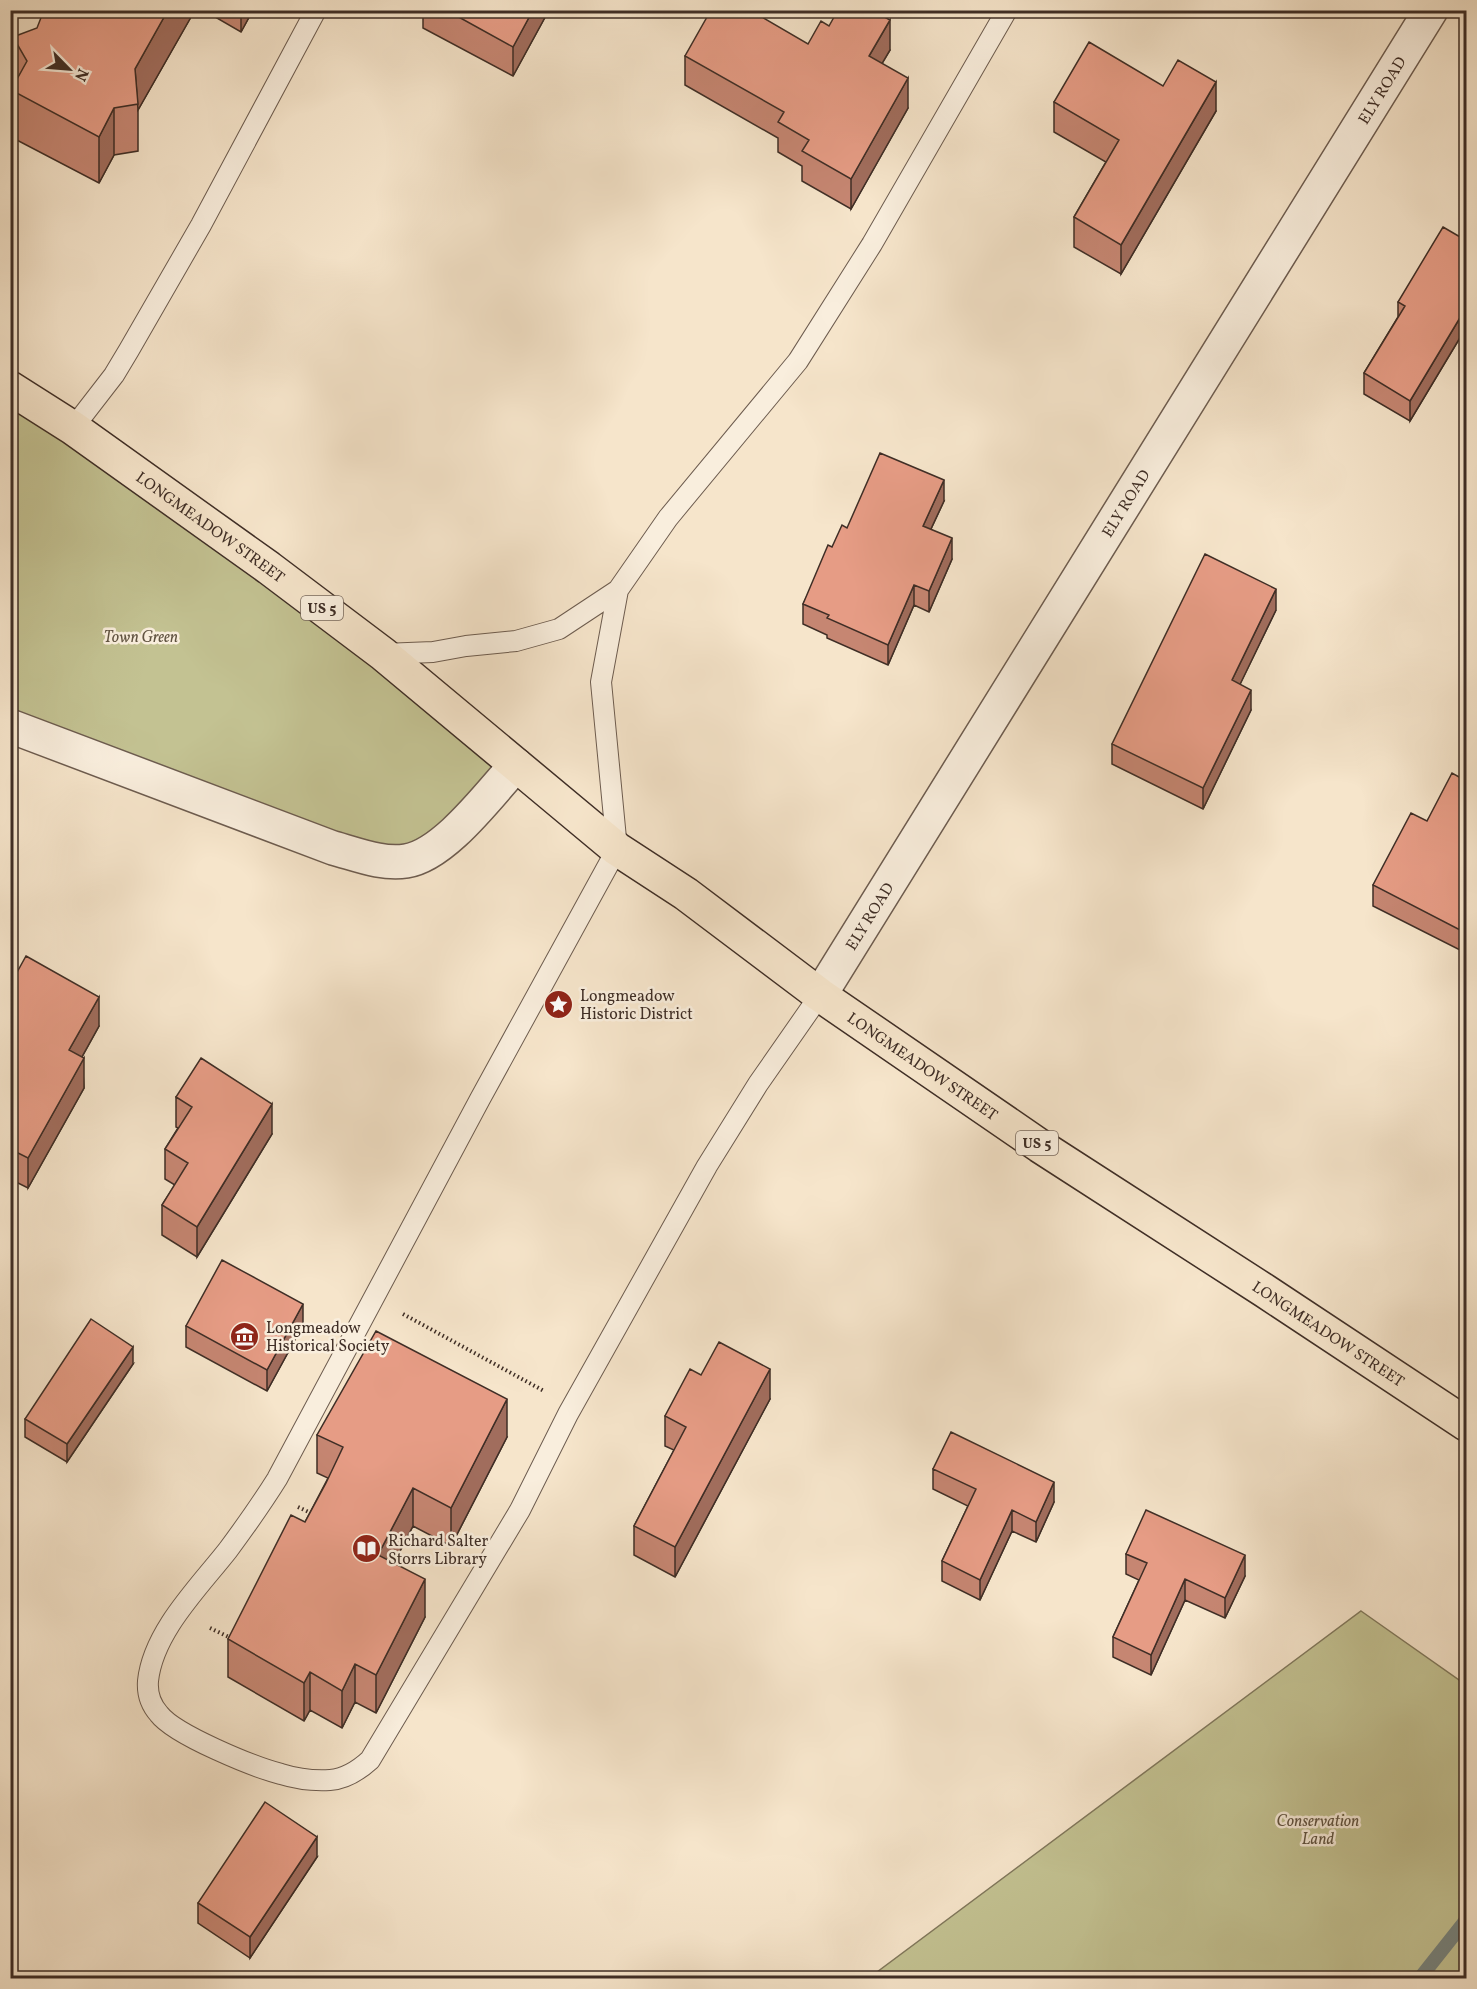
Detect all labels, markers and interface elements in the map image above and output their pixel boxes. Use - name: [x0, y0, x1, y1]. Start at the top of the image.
- north arrow: [39, 39, 99, 99]
- street label: ELY ROAD: [1354, 53, 1413, 129]
- text: N: [68, 65, 93, 85]
- street label: ELY ROAD: [1098, 466, 1156, 542]
- street label: LONGMEADOW STREET: [131, 467, 289, 589]
- road number: US 5: [301, 596, 343, 620]
- park label: Town Green: [104, 627, 178, 649]
- street label: ELY ROAD: [841, 879, 900, 955]
- place label: Longmeadow Historic District: [580, 986, 693, 1026]
- place icon: Longmeadow Historic District: [543, 988, 575, 1020]
- street label: LONGMEADOW STREET: [842, 1008, 1002, 1127]
- road number: US 5: [1016, 1131, 1058, 1155]
- street label: LONGMEADOW STREET: [1247, 1277, 1408, 1393]
- place label: Longmeadow Historical Society: [266, 1318, 390, 1358]
- museum icon: Longmeadow Historical Society: [229, 1320, 261, 1352]
- place label: Richard Salter Storrs Library: [388, 1531, 489, 1571]
- library icon: Richard Salter Storrs Library: [351, 1533, 383, 1565]
- park label: Conservation Land: [1277, 1811, 1359, 1851]

